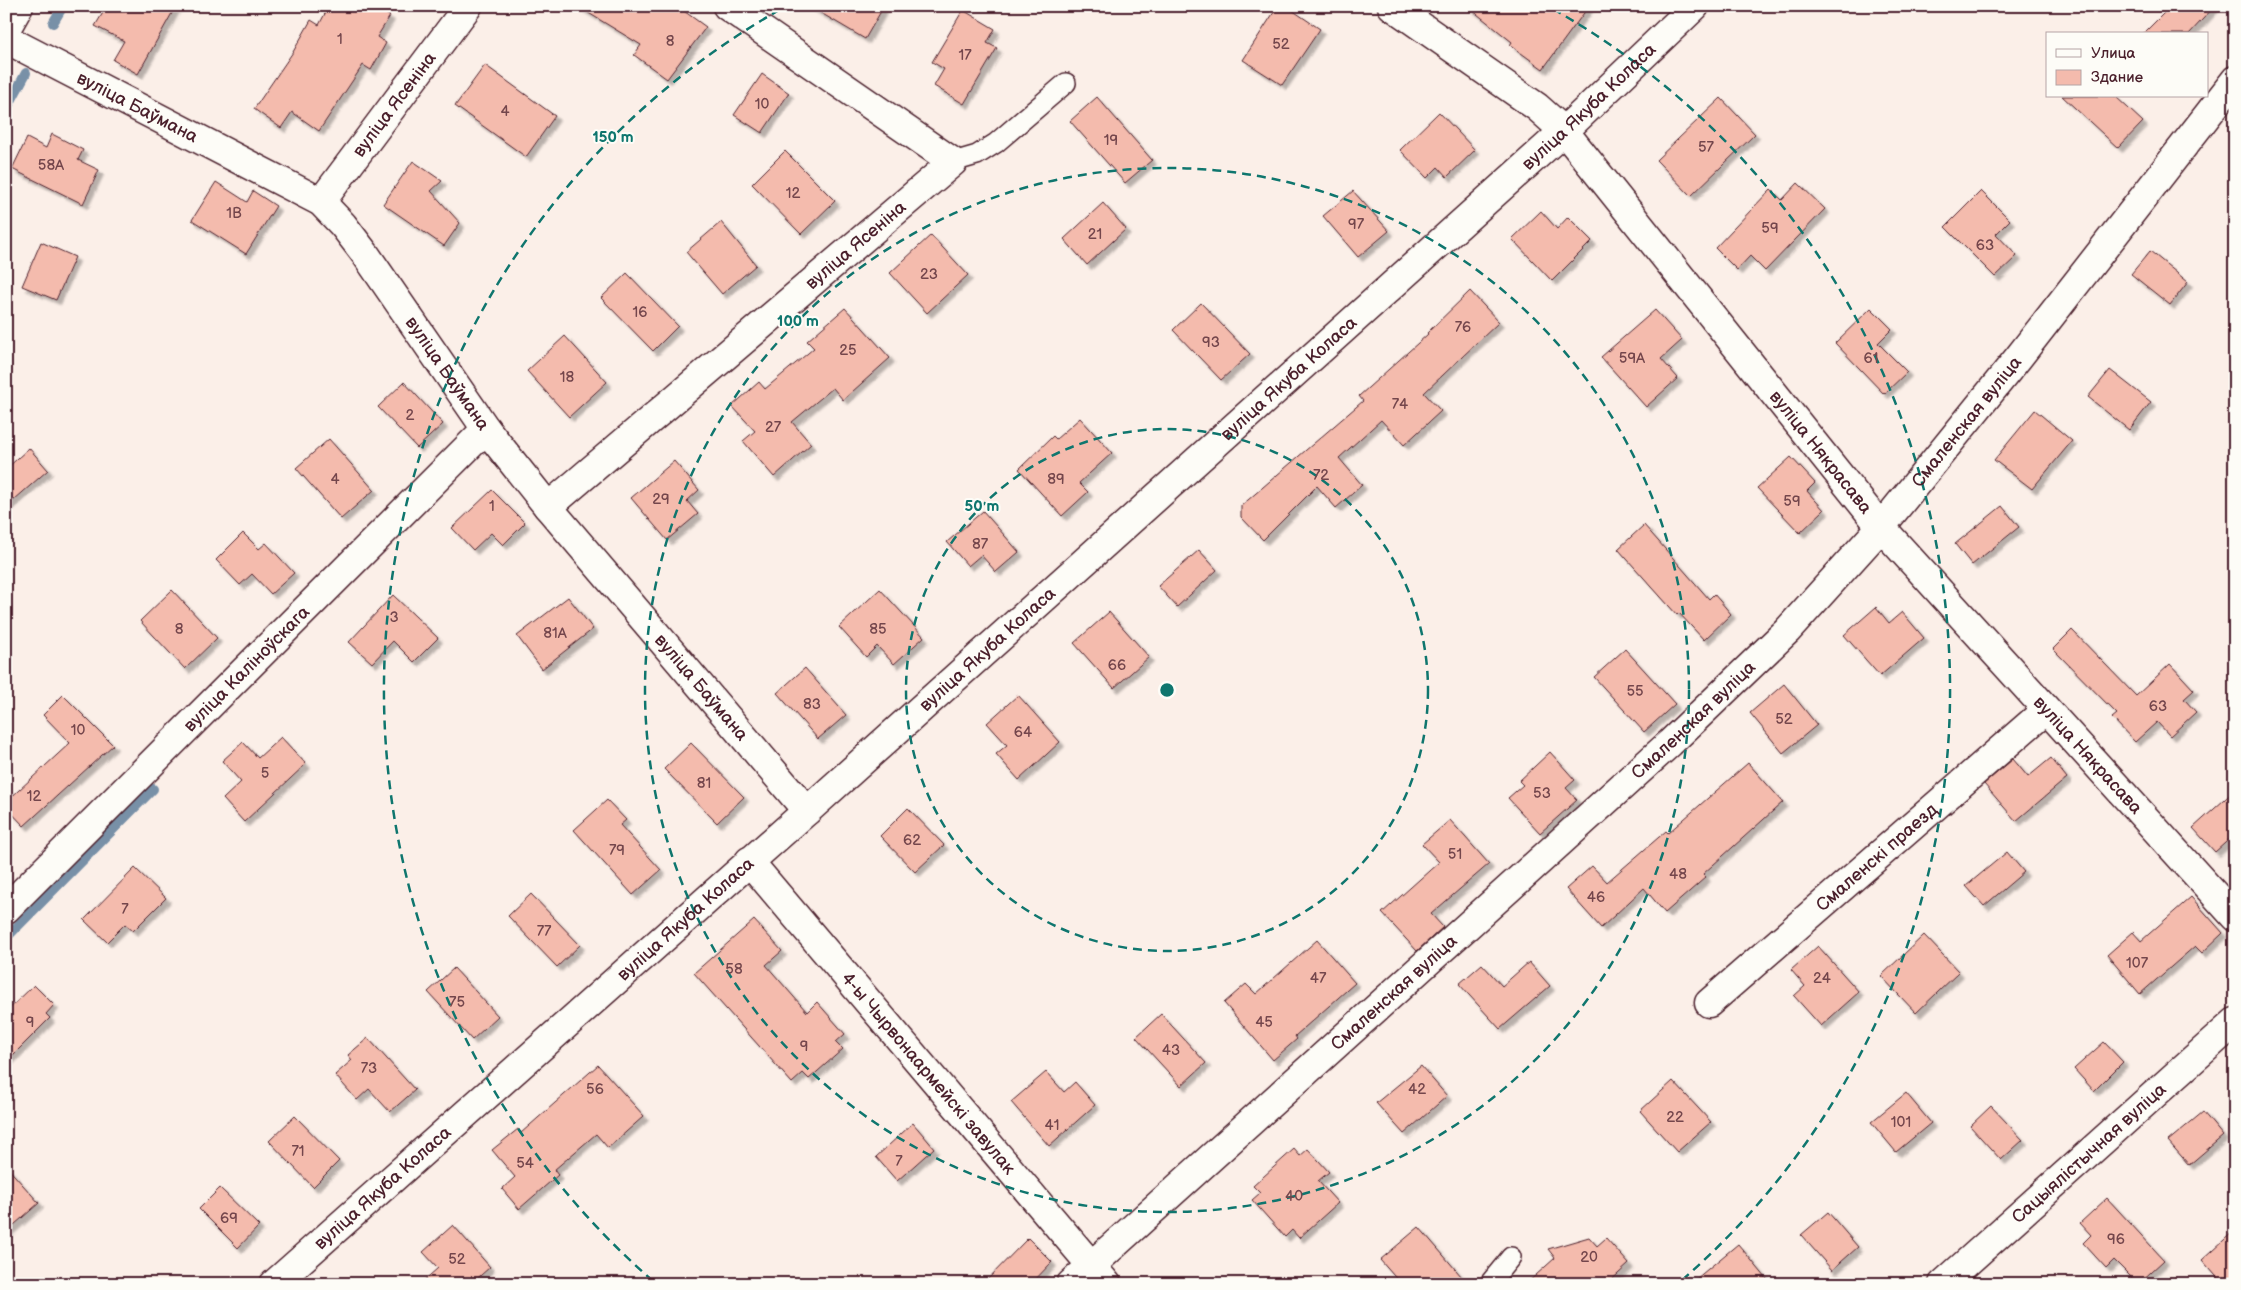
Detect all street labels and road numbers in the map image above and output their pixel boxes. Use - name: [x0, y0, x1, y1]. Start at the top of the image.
- street label: вуліца Якуба Коласа: [1518, 38, 1660, 174]
- street label: вуліца Ясеніна: [348, 48, 440, 161]
- street label: вуліца Баўмана: [73, 67, 202, 147]
- street label: вуліца Ясеніна: [801, 196, 910, 294]
- street label: вуліца Баўмана: [401, 312, 494, 434]
- street label: вуліца Якуба Коласа: [1216, 312, 1361, 445]
- street label: Смаленская вуліца: [1907, 352, 2026, 491]
- street label: вуліца Някрасава: [1765, 386, 1877, 518]
- street label: вуліца Якуба Коласа: [915, 582, 1060, 716]
- street label: вуліца Каліноўскага: [179, 601, 314, 736]
- street label: вуліца Баўмана: [650, 630, 753, 745]
- street label: Смаленская вуліца: [1627, 656, 1760, 783]
- street label: вуліца Някрасава: [2029, 692, 2147, 819]
- street label: Смаленскі праезд: [1812, 799, 1941, 916]
- street label: вуліца Якуба Коласа: [613, 853, 758, 985]
- street label: Смаленская вуліца: [1326, 930, 1461, 1055]
- street label: 4-ы Чырвонаармейскі завулак: [837, 968, 1020, 1179]
- street label: Сацыялістычная вуліца: [2007, 1078, 2171, 1228]
- street label: вуліца Якуба Коласа: [310, 1121, 455, 1254]

